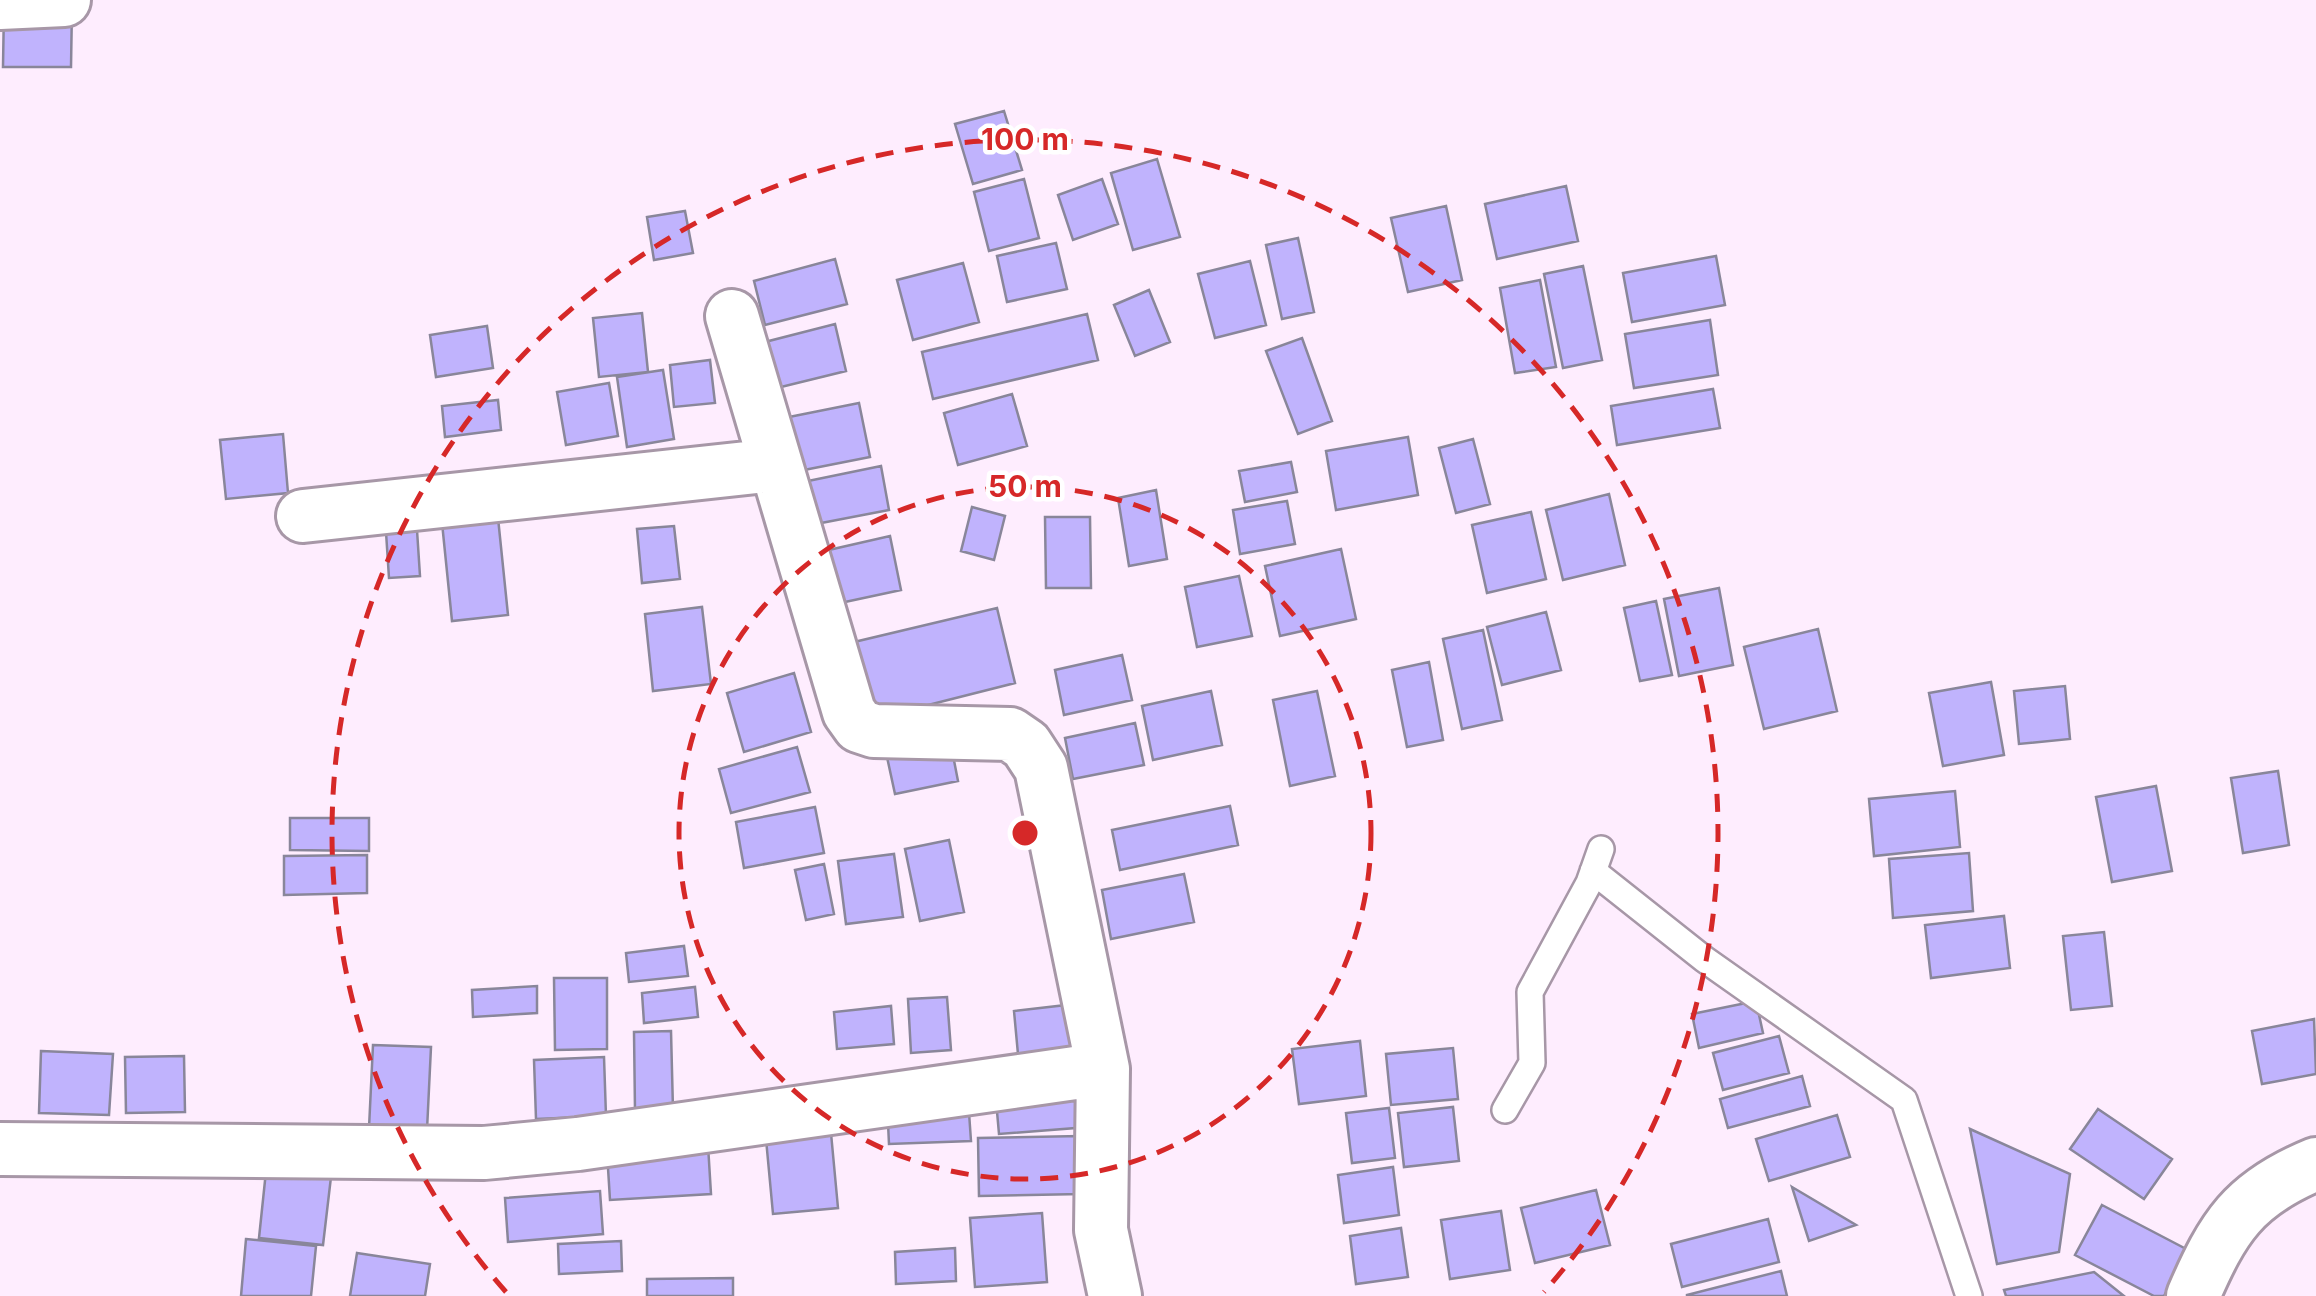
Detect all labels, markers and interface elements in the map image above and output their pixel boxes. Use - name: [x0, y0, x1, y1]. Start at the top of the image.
- text: 100 m: [981, 121, 1069, 157]
- text: 50 m: [988, 468, 1062, 504]
- centre of rings: [1007, 815, 1043, 851]

